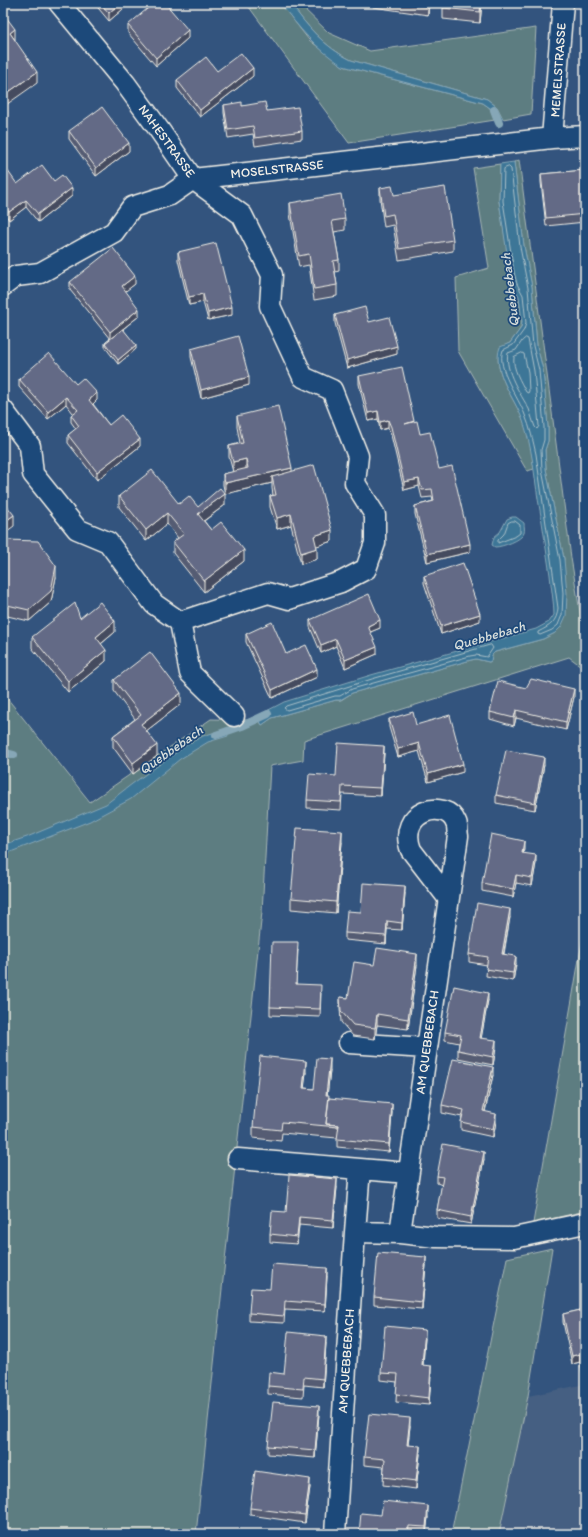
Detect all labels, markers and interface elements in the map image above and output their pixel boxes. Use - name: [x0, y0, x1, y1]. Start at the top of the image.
- street label: MEMELSTRASSE: [547, 22, 569, 118]
- street label: NAHESTRASSE: [136, 102, 198, 180]
- street label: MOSELSTRASSE: [230, 157, 324, 181]
- water label: Quebbebach: [497, 251, 523, 328]
- water label: Quebbebach: [451, 617, 528, 654]
- water label: Quebbebach: [136, 721, 207, 778]
- street label: AM QUEBBEBACH: [412, 989, 442, 1095]
- street label: AM QUEBBEBACH: [335, 1308, 357, 1414]

